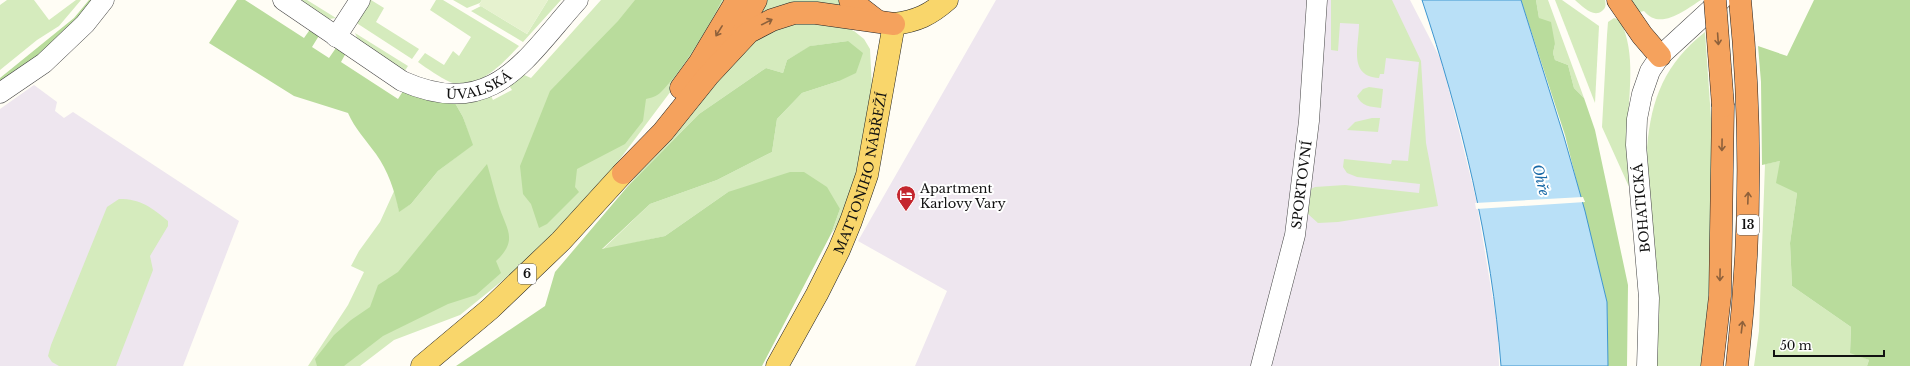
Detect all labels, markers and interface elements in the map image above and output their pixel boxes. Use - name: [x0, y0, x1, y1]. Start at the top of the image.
- one-way arrow: [761, 18, 773, 25]
- one-way arrow: [715, 25, 723, 37]
- one-way arrow: [1715, 32, 1722, 45]
- street label: ÚVALSKÁ: [446, 67, 516, 103]
- street label: MATTONIHO NÁBŘEŽÍ: [830, 91, 891, 257]
- one-way arrow: [1718, 138, 1726, 151]
- street label: SPORTOVNÍ: [1288, 140, 1316, 230]
- water label: Ohře: [1528, 162, 1554, 198]
- street label: BOHATICKÁ: [1629, 162, 1654, 253]
- place label: Apartment Karlovy Vary: [919, 180, 1006, 212]
- hotel icon: Apartment Karlovy Vary: [895, 184, 917, 212]
- one-way arrow: [1745, 192, 1752, 205]
- road number: 13: [1737, 215, 1759, 235]
- road number: 6: [518, 264, 536, 284]
- one-way arrow: [1716, 268, 1724, 281]
- one-way arrow: [1738, 321, 1746, 334]
- scale bar: [1774, 332, 1884, 358]
- text: 50 m: [1780, 338, 1812, 353]

